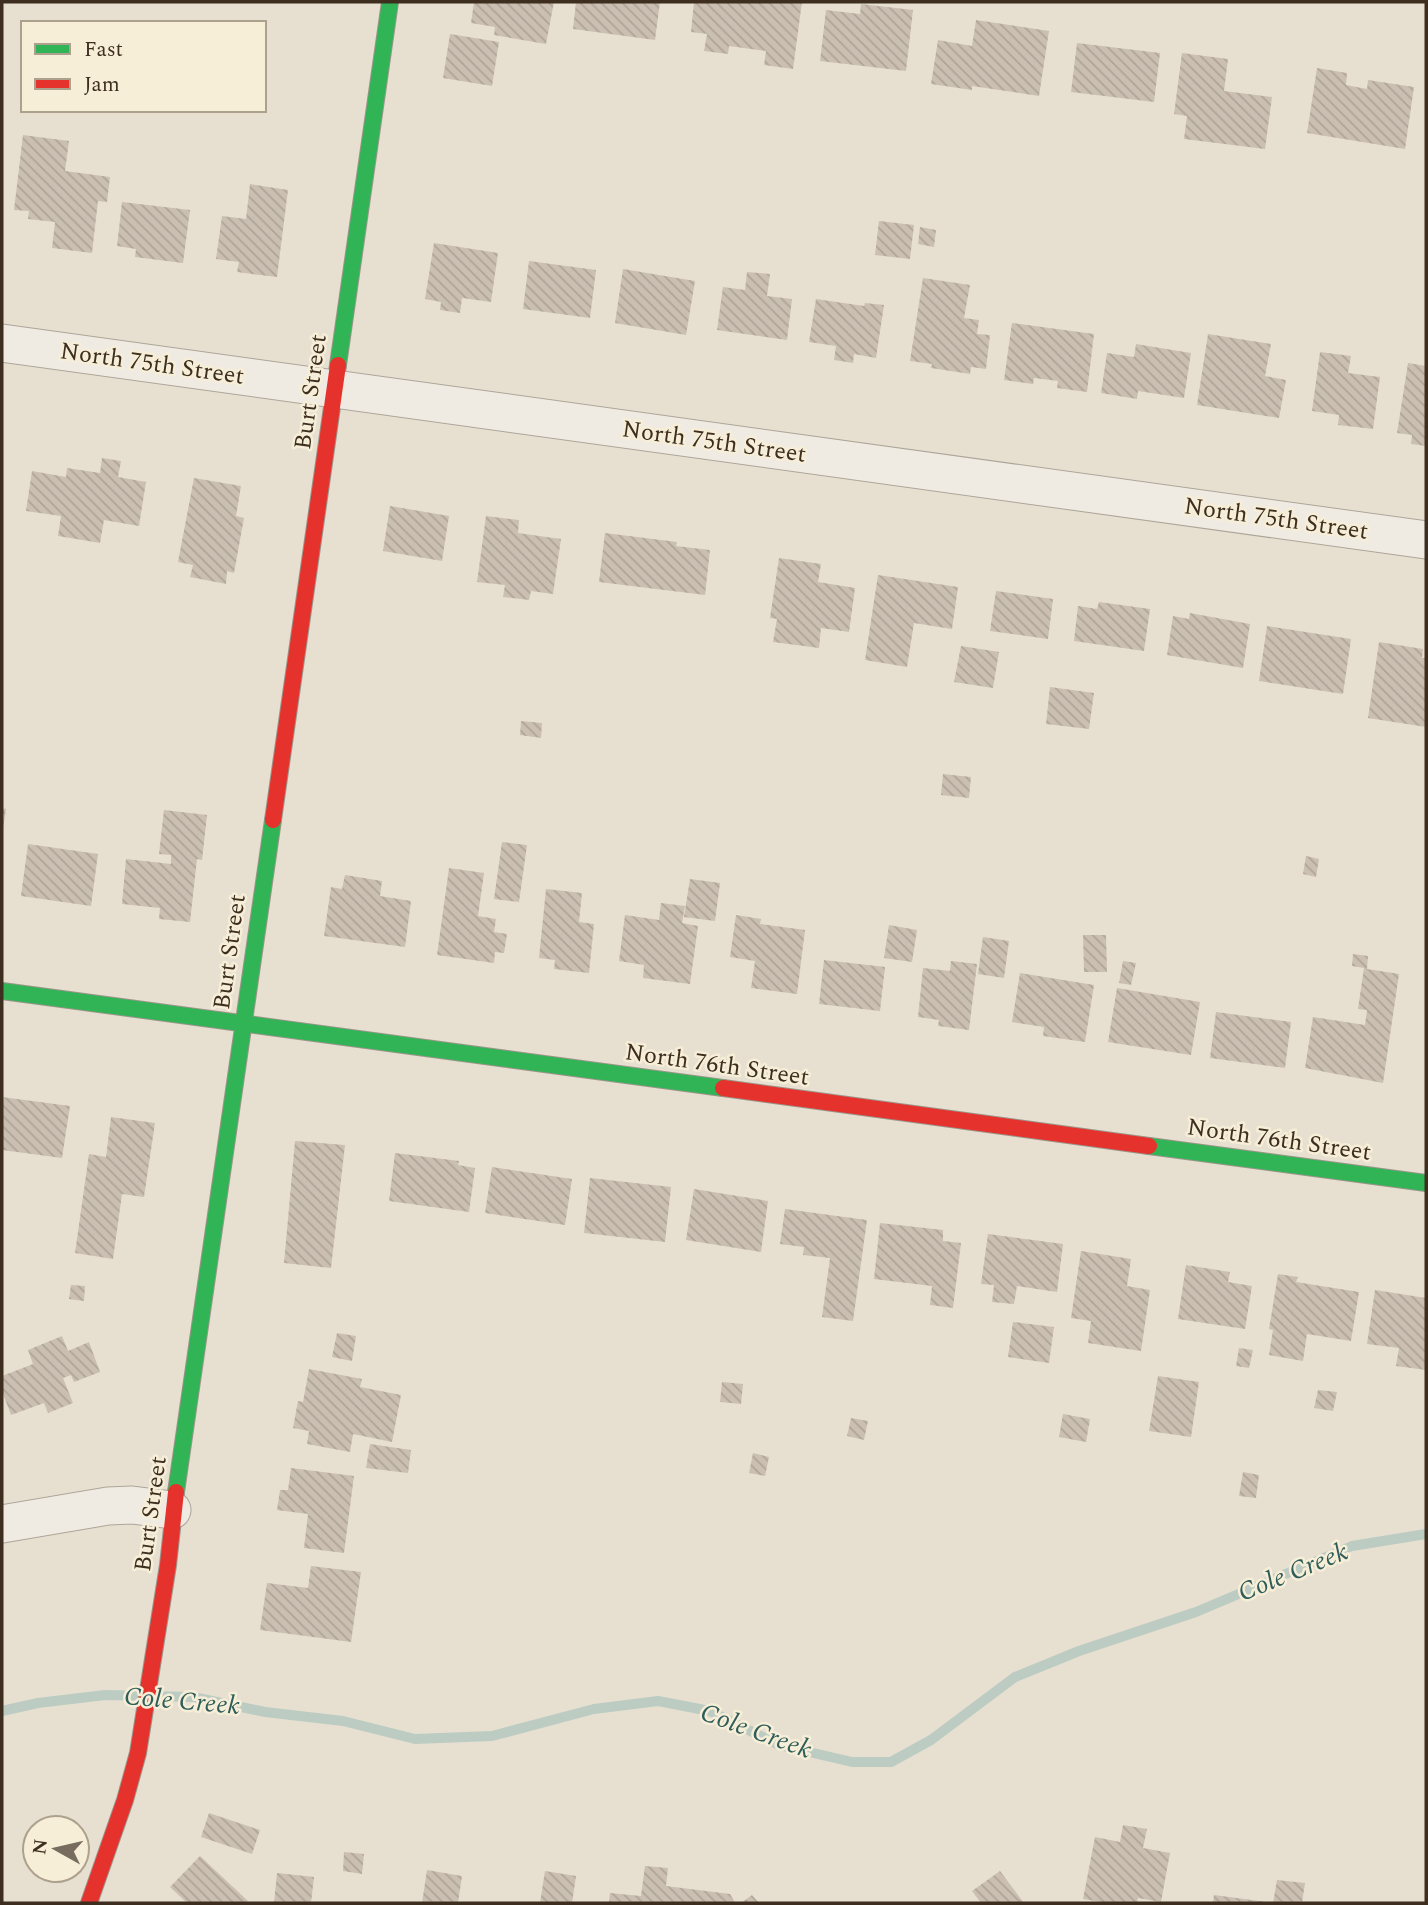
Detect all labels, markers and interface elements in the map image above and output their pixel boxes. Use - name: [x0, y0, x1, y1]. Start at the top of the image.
- legend: [21, 21, 266, 112]
- text: Fast: [84, 34, 123, 66]
- text: Jam: [84, 69, 120, 101]
- street label: Burt Street: [285, 332, 337, 452]
- street label: North 75th Street: [58, 333, 246, 395]
- street label: North 75th Street: [620, 411, 808, 473]
- street label: North 75th Street: [1182, 488, 1370, 550]
- street label: Burt Street: [204, 892, 256, 1012]
- street label: North 76th Street: [623, 1034, 811, 1096]
- street label: North 76th Street: [1185, 1109, 1373, 1171]
- street label: Burt Street: [125, 1454, 177, 1574]
- water label: Cole Creek: [1232, 1532, 1354, 1612]
- water label: Cole Creek: [122, 1676, 242, 1726]
- water label: Cole Creek: [695, 1692, 817, 1770]
- north arrow: [21, 1814, 91, 1884]
- text: N: [25, 1837, 56, 1857]

